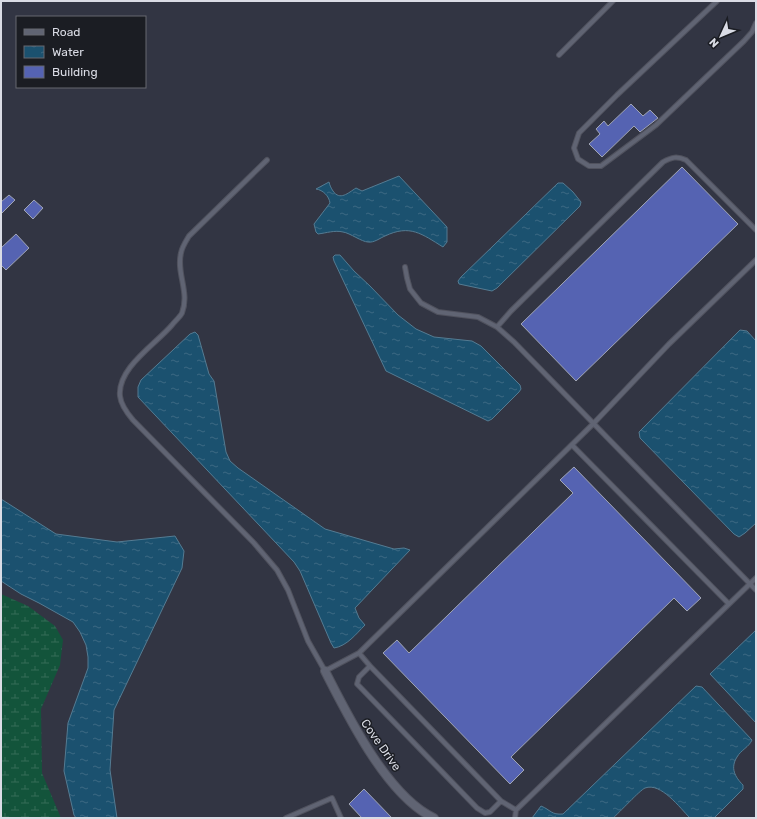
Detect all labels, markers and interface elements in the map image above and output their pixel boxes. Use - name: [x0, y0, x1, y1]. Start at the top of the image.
- legend: [16, 16, 146, 88]
- north arrow: [701, 16, 741, 56]
- text: Road: [52, 25, 80, 39]
- text: N: [707, 35, 722, 50]
- text: Water: [52, 45, 84, 59]
- text: Building: [52, 65, 98, 79]
- street label: Cove Drive: [358, 717, 404, 774]

